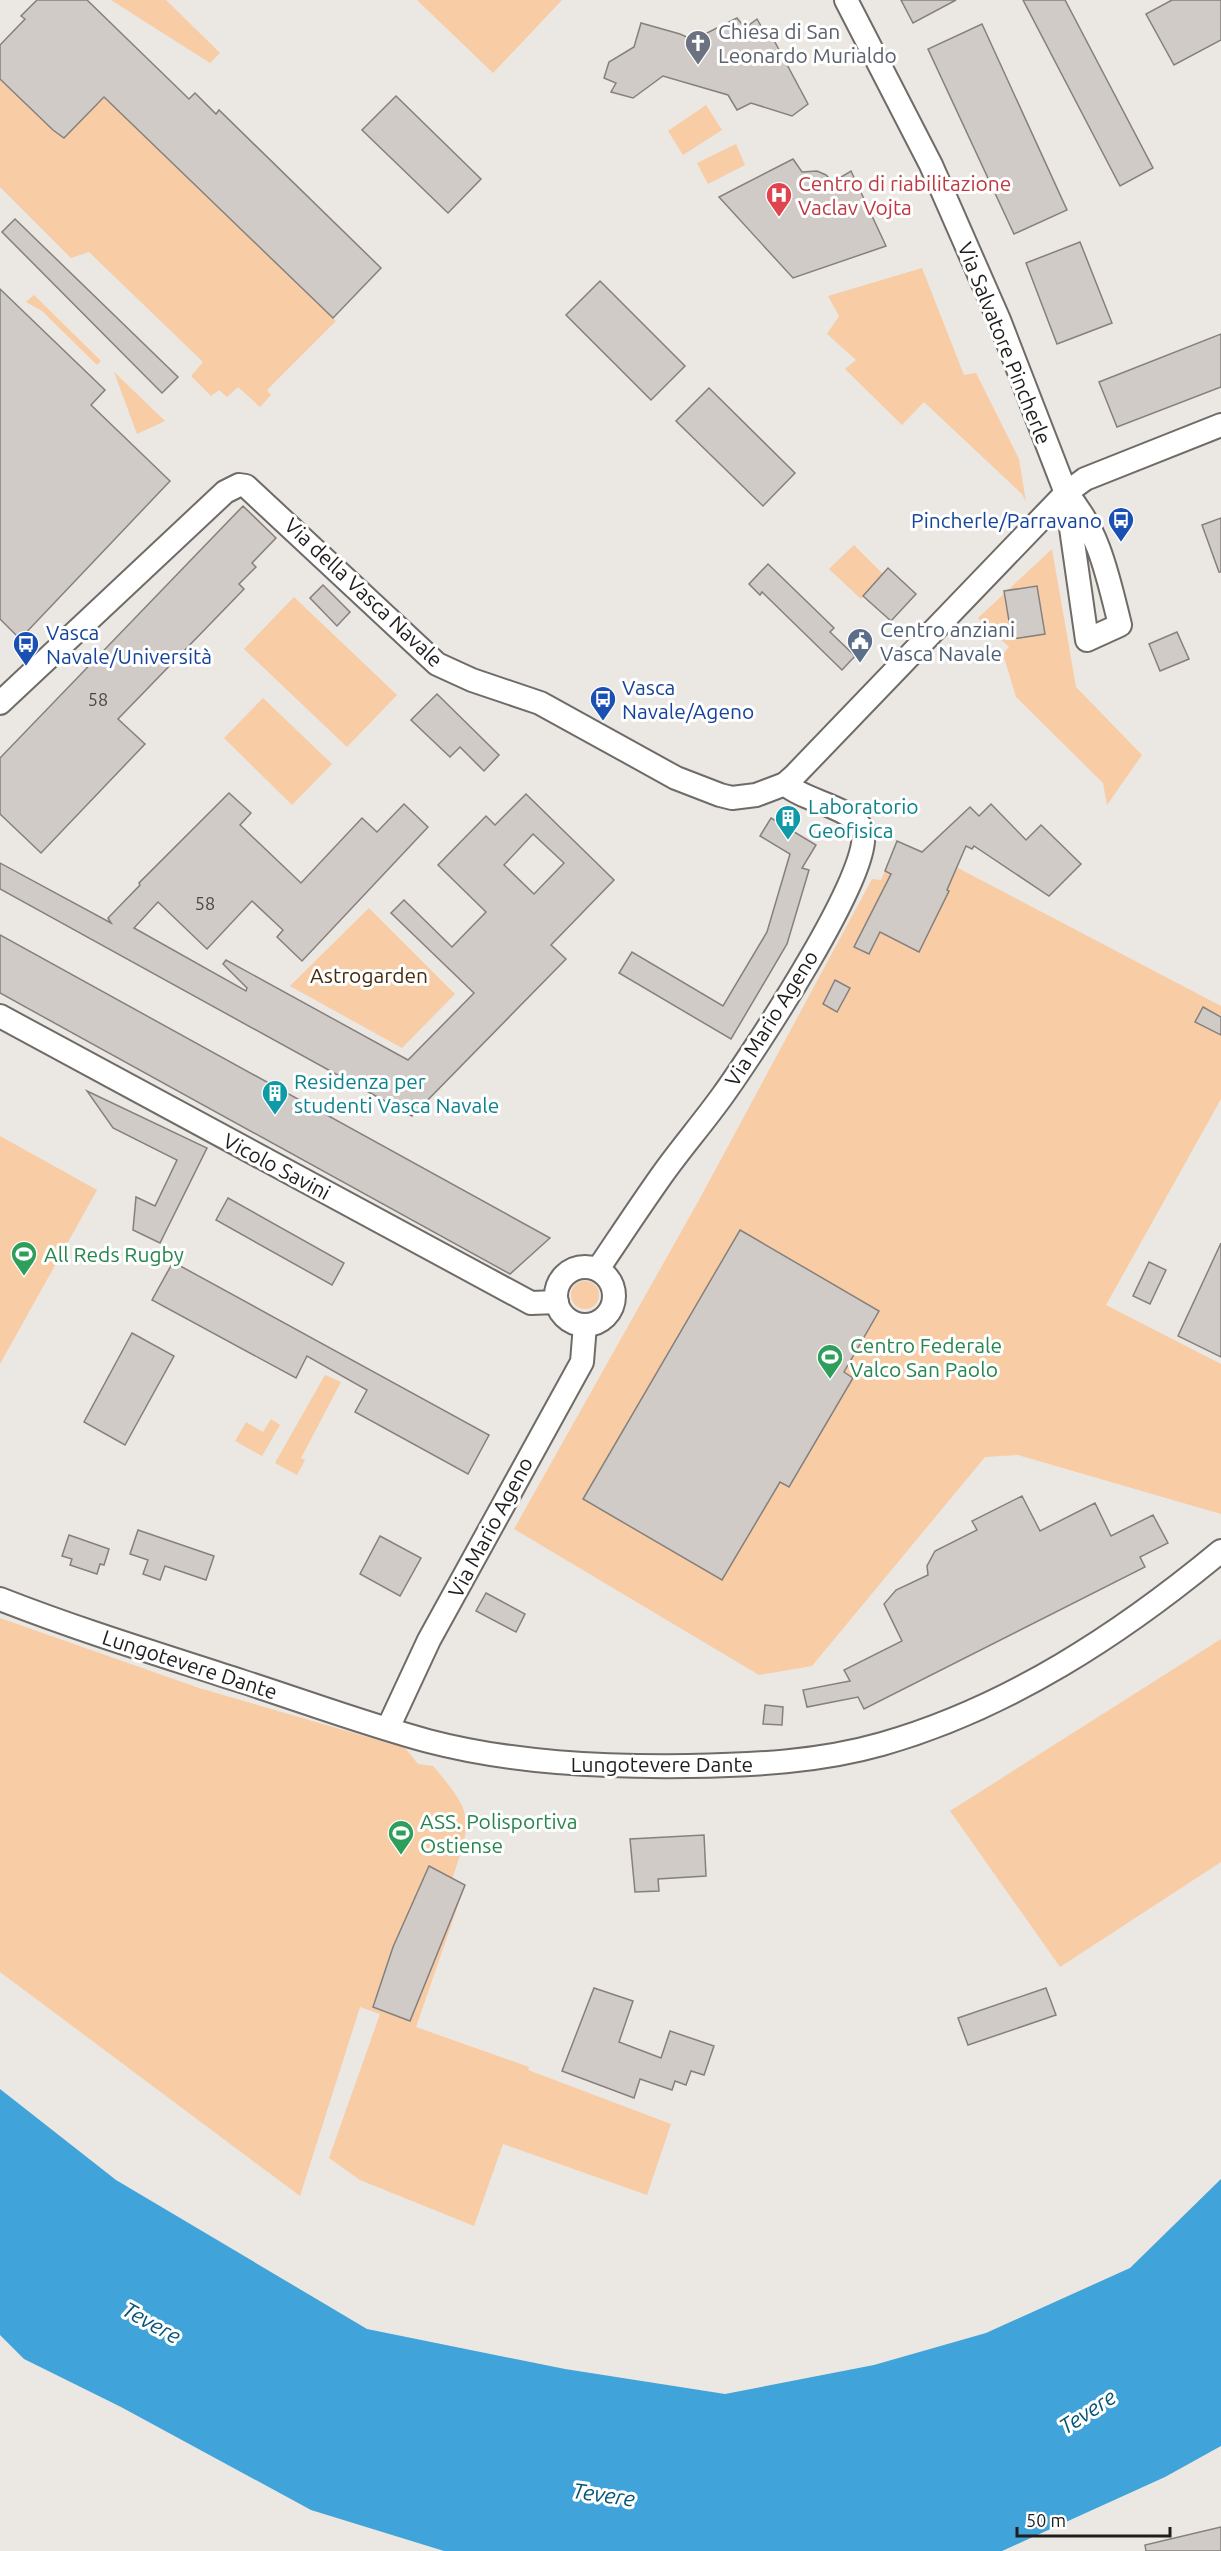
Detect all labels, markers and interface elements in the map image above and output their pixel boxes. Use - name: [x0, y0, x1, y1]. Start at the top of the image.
- place label: Chiesa di San Leonardo Murialdo: [718, 19, 897, 67]
- church icon: Chiesa di San Leonardo Murialdo: [683, 28, 713, 66]
- place label: Centro di riabilitazione Vaclav Vojta: [798, 171, 1011, 219]
- hospital icon: Centro di riabilitazione Vaclav Vojta: [764, 180, 794, 218]
- street label: Via Salvatore Pincherle: [953, 238, 1057, 448]
- bus stop icon: Pincherle/Parravano: [1106, 505, 1136, 543]
- place label: Pincherle/Parravano: [911, 508, 1102, 532]
- street label: Via della Vasca Navale: [280, 513, 448, 671]
- place label: Centro anziani Vasca Navale: [880, 617, 1015, 665]
- place label: Vasca Navale/Università: [46, 620, 212, 668]
- public building icon: Centro anziani Vasca Navale: [845, 626, 875, 664]
- bus stop icon: Vasca Navale/Università: [11, 629, 41, 667]
- place label: Vasca Navale/Ageno: [622, 675, 754, 723]
- bus stop icon: Vasca Navale/Ageno: [588, 684, 618, 722]
- house number: 58: [88, 689, 108, 709]
- place label: Laboratorio Geofisica: [808, 794, 919, 842]
- building icon: Laboratorio Geofisica: [773, 803, 803, 841]
- house number: 58: [195, 893, 215, 913]
- street label: Via Mario Ageno: [720, 946, 822, 1090]
- park label: Astrogarden: [310, 963, 428, 987]
- place label: Residenza per studenti Vasca Navale: [294, 1069, 499, 1117]
- building icon: Residenza per studenti Vasca Navale: [260, 1078, 290, 1116]
- street label: Vicolo Savini: [219, 1128, 335, 1204]
- sports icon: All Reds Rugby: [9, 1239, 39, 1277]
- place label: All Reds Rugby: [44, 1242, 184, 1266]
- place label: Centro Federale Valco San Paolo: [850, 1333, 1002, 1381]
- sports icon: Centro Federale Valco San Paolo: [815, 1342, 845, 1380]
- street label: Via Mario Ageno: [443, 1453, 537, 1601]
- street label: Lungotevere Dante: [100, 1624, 280, 1704]
- street label: Lungotevere Dante: [571, 1752, 753, 1776]
- place label: ASS. Polisportiva Ostiense: [420, 1809, 577, 1857]
- sports icon: ASS. Polisportiva Ostiense: [386, 1818, 416, 1856]
- water label: Tevere: [119, 2296, 185, 2348]
- water label: Tevere: [1054, 2383, 1120, 2439]
- water label: Tevere: [571, 2477, 637, 2511]
- scale bar: [1017, 2500, 1170, 2538]
- text: 50 m: [1026, 2510, 1066, 2530]

